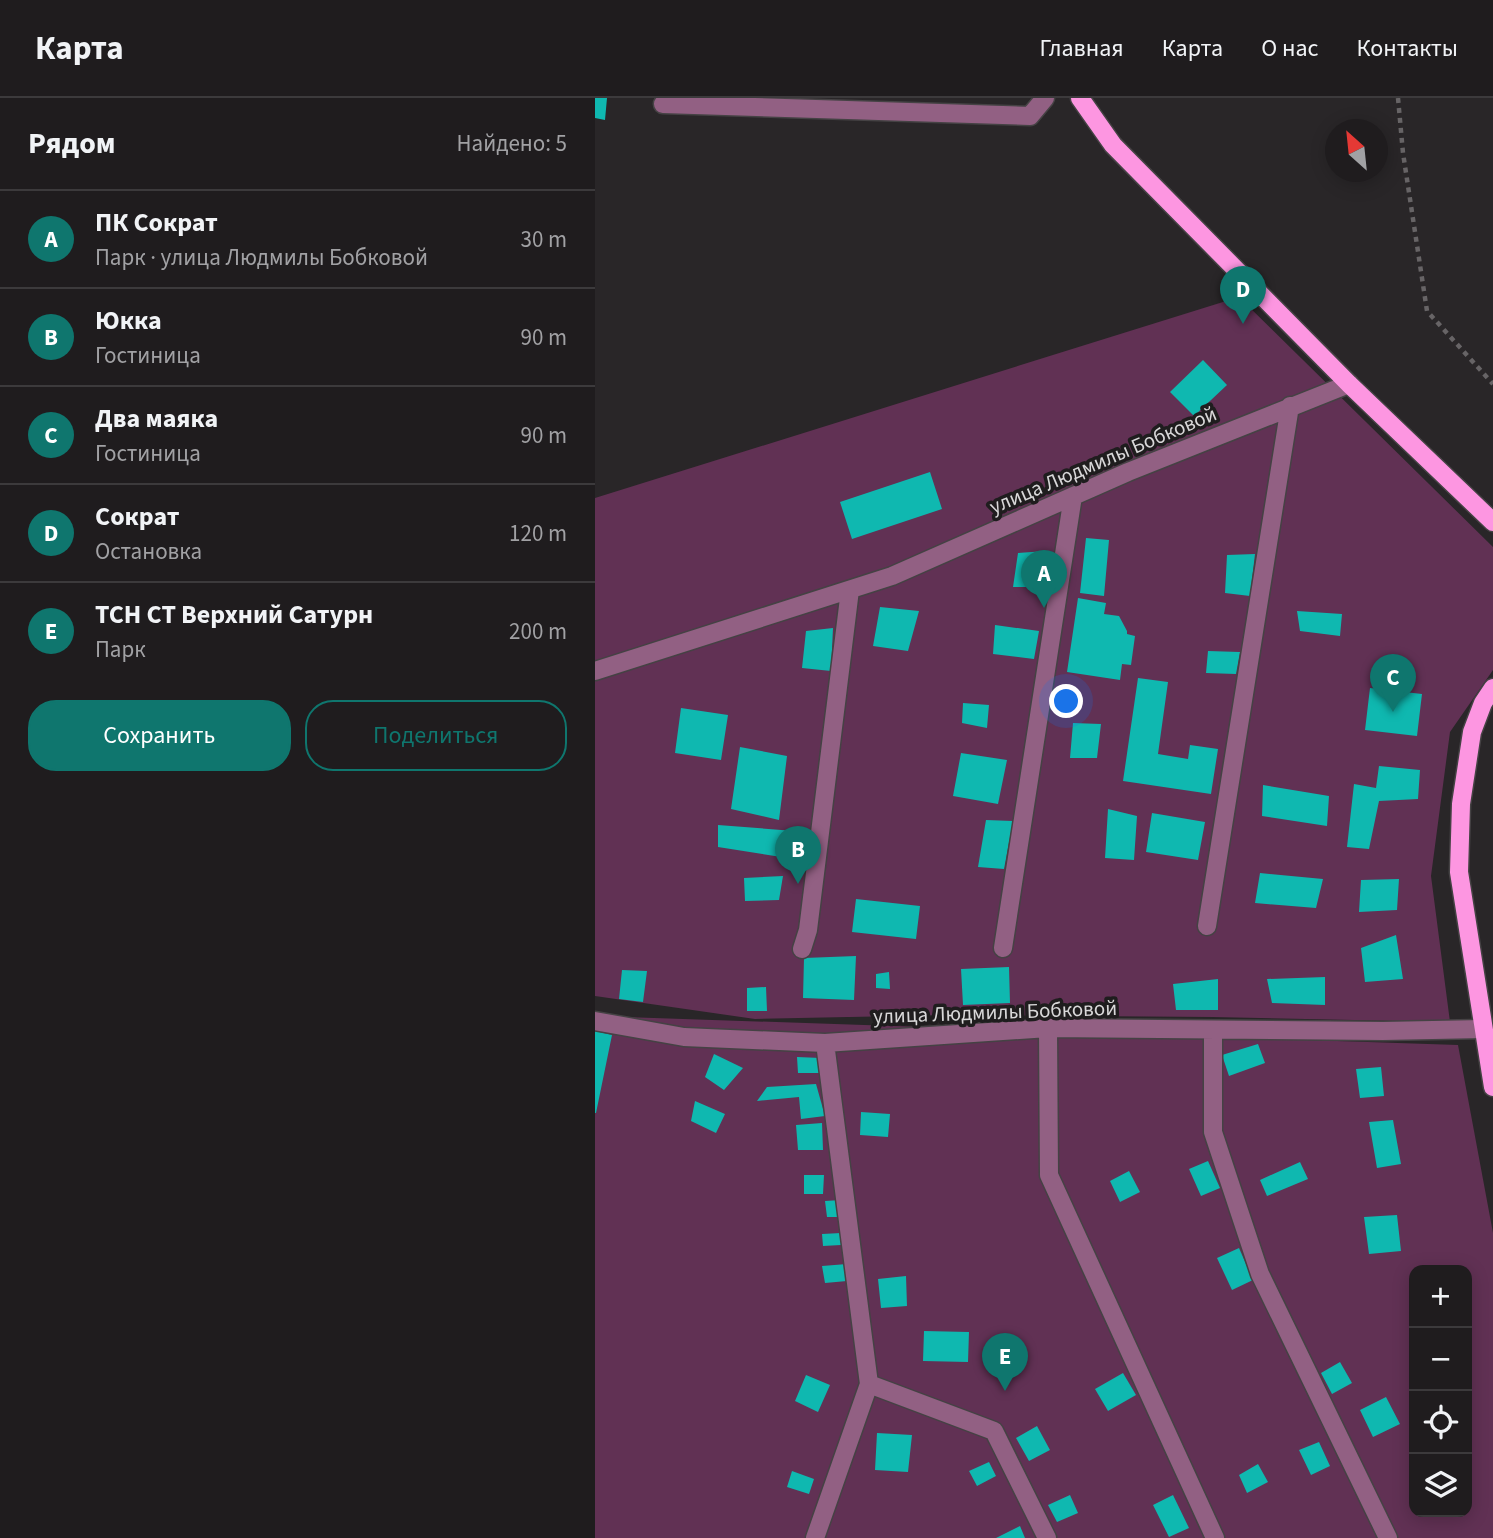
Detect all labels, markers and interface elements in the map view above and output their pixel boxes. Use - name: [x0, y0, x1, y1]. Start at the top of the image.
- text: Карта: [35, 25, 124, 72]
- text: Главная: [1039, 31, 1124, 66]
- text: Карта: [1162, 31, 1223, 66]
- text: О нас: [1261, 31, 1318, 66]
- text: Контакты: [1356, 31, 1458, 66]
- north arrow: [1325, 119, 1388, 182]
- text: Рядом: [28, 122, 116, 165]
- text: Найдено: 5: [457, 127, 567, 160]
- text: ПК Сократ: [95, 204, 218, 241]
- text: A: [44, 223, 58, 256]
- text: 30 m: [520, 223, 567, 256]
- text: Парк · улица Людмилы Бобковой: [95, 241, 428, 274]
- pin: D: [1220, 266, 1266, 324]
- text: Юкка: [95, 302, 162, 339]
- text: B: [44, 321, 58, 354]
- text: 90 m: [520, 321, 567, 354]
- text: Гостиница: [95, 339, 201, 372]
- street label: улица Людмилы Бобковой: [985, 398, 1221, 522]
- text: Два маяка: [95, 400, 218, 437]
- text: C: [44, 419, 58, 452]
- text: 90 m: [520, 419, 567, 452]
- text: Гостиница: [95, 437, 201, 470]
- text: Сократ: [95, 498, 179, 535]
- text: D: [44, 517, 58, 550]
- text: 120 m: [509, 517, 567, 550]
- text: Остановка: [95, 535, 202, 568]
- pin: A: [1021, 550, 1067, 608]
- text: ТСН СТ Верхний Сатурн: [95, 596, 373, 633]
- text: E: [45, 615, 57, 648]
- text: 200 m: [509, 615, 567, 648]
- text: Парк: [95, 633, 146, 666]
- pin: C: [1370, 654, 1416, 712]
- your location: [1049, 684, 1083, 718]
- button: Сохранить: [28, 700, 291, 771]
- button: Поделиться: [305, 700, 567, 771]
- pin: B: [775, 826, 821, 884]
- street label: улица Людмилы Бобковой: [872, 993, 1118, 1031]
- map controls: [1409, 1265, 1472, 1517]
- button: +: [1409, 1265, 1472, 1328]
- button: −: [1409, 1328, 1472, 1391]
- pin: E: [982, 1333, 1028, 1391]
- button: locate: [1409, 1391, 1472, 1454]
- button: layers: [1409, 1454, 1472, 1517]

